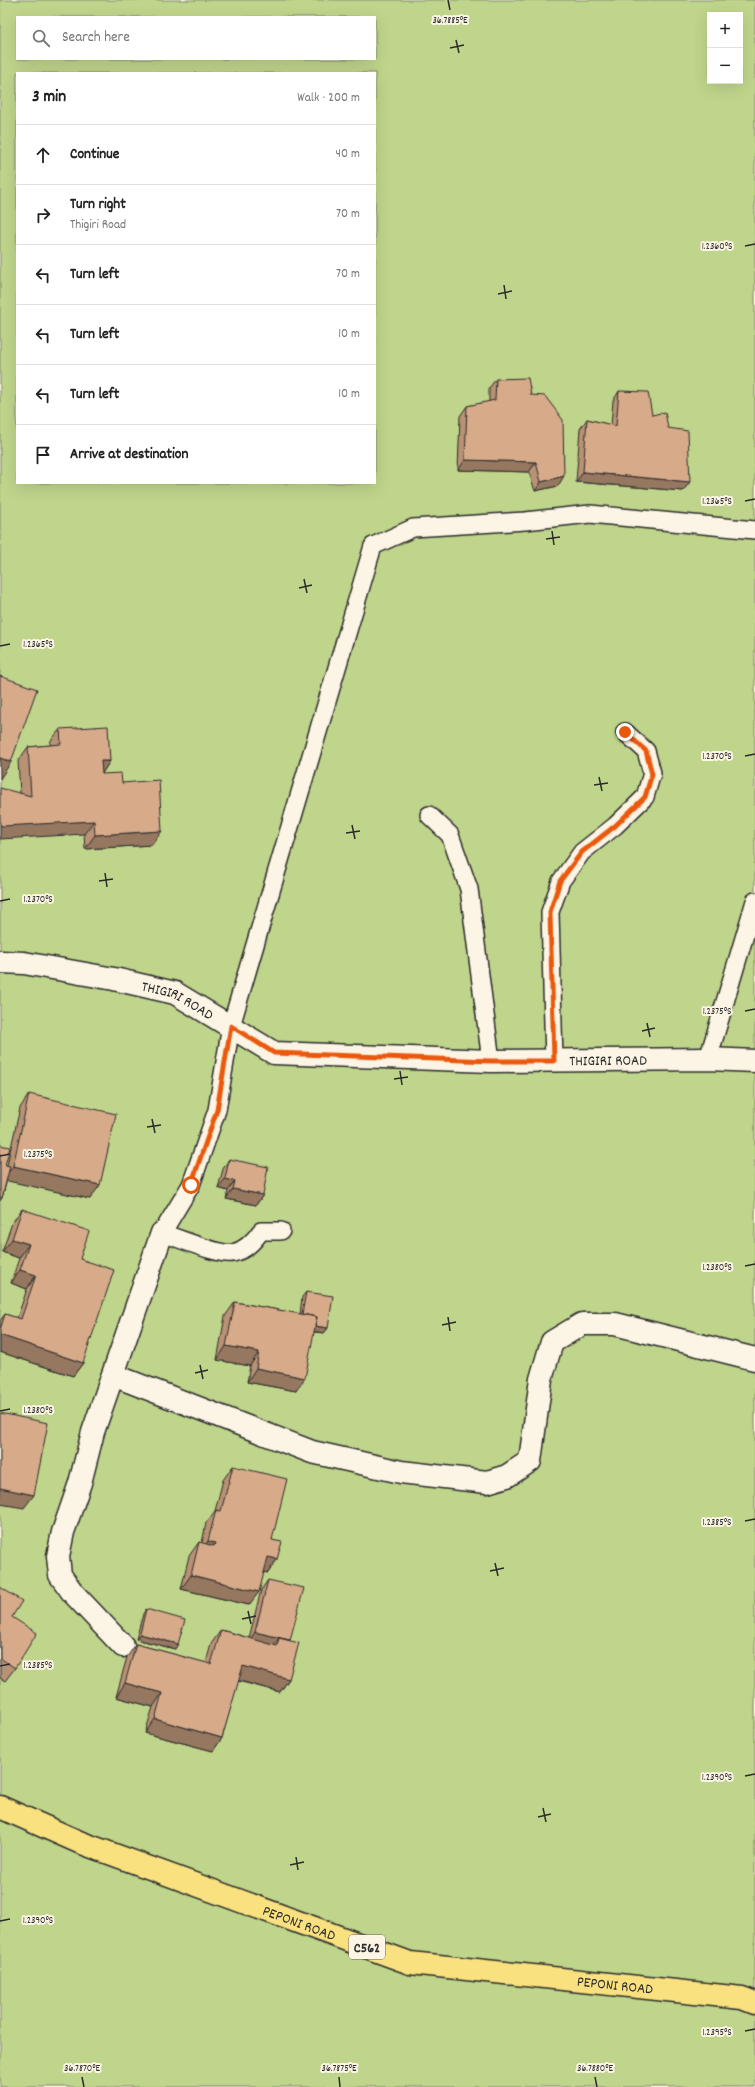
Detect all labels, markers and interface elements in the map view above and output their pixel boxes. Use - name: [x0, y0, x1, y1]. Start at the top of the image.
- map controls: [707, 12, 743, 84]
- button: +: [707, 12, 743, 48]
- text: 36.7885°E: [432, 14, 468, 28]
- search box: [16, 16, 376, 60]
- icon: search: [30, 27, 52, 49]
- text: Search here: [62, 27, 130, 49]
- button: −: [707, 48, 743, 84]
- text: 3 min: [32, 86, 66, 110]
- text: Walk · 200 m: [297, 89, 360, 108]
- icon: ahead: [32, 144, 54, 166]
- text: Continue: [70, 144, 119, 166]
- text: 40 m: [336, 145, 360, 164]
- text: Turn right: [70, 194, 126, 216]
- icon: right: [32, 204, 54, 226]
- text: 70 m: [336, 205, 360, 224]
- text: Thigiri Road: [70, 216, 126, 235]
- text: 1.2360°S: [702, 240, 732, 254]
- icon: left: [32, 264, 54, 286]
- text: Turn left: [70, 264, 119, 286]
- text: 70 m: [336, 265, 360, 284]
- icon: left: [32, 324, 54, 346]
- text: Turn left: [70, 324, 119, 346]
- text: 10 m: [338, 325, 360, 344]
- icon: left: [32, 384, 54, 406]
- text: Turn left: [70, 384, 119, 406]
- text: 10 m: [338, 385, 360, 404]
- icon: arrive: [32, 444, 54, 466]
- text: Arrive at destination: [70, 444, 188, 466]
- text: 1.2365°S: [702, 495, 732, 509]
- text: 1.2365°S: [23, 638, 53, 652]
- route end: [616, 723, 634, 741]
- text: 1.2370°S: [702, 750, 732, 764]
- text: 1.2370°S: [23, 893, 53, 907]
- street label: THIGIRI ROAD: [139, 977, 217, 1027]
- text: 1.2375°S: [703, 1005, 731, 1019]
- street label: THIGIRI ROAD: [569, 1051, 647, 1073]
- text: 1.2375°S: [24, 1148, 52, 1162]
- route start: [182, 1176, 200, 1194]
- text: 1.2380°S: [702, 1261, 732, 1275]
- text: 1.2380°S: [23, 1404, 53, 1418]
- text: 1.2385°S: [703, 1516, 731, 1530]
- text: 1.2385°S: [24, 1659, 52, 1673]
- text: 1.2390°S: [702, 1771, 732, 1785]
- street label: PEPONI ROAD: [259, 1901, 339, 1948]
- text: 1.2390°S: [23, 1914, 53, 1928]
- road number: C562: [349, 1935, 385, 1959]
- street label: PEPONI ROAD: [576, 1972, 654, 2002]
- text: 1.2395°S: [702, 2026, 732, 2040]
- text: 36.7870°E: [64, 2062, 100, 2076]
- text: 36.7875°E: [321, 2062, 357, 2076]
- text: 36.7880°E: [577, 2062, 613, 2076]

